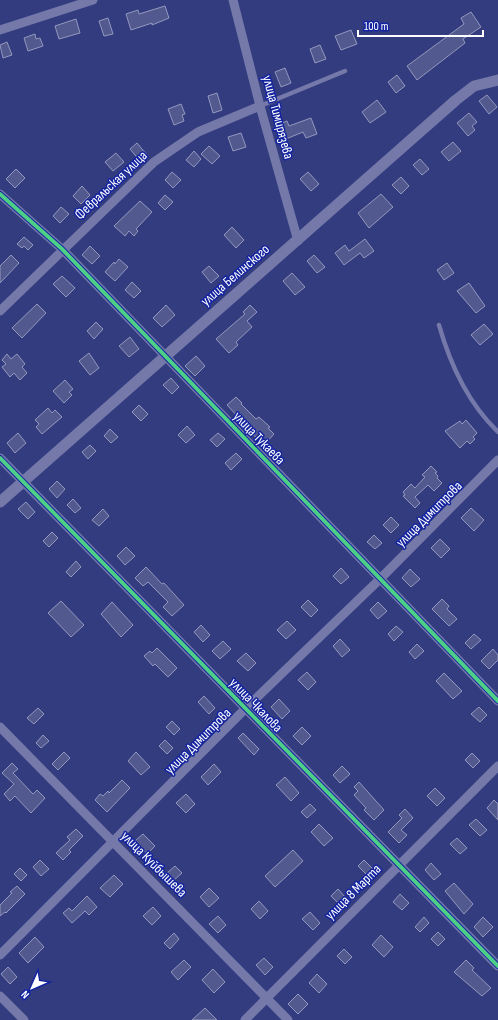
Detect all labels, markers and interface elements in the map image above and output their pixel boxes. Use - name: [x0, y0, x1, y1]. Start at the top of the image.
- scale bar: [358, 12, 483, 38]
- text: 100 m: [364, 19, 389, 34]
- street label: улица Тимирязева: [259, 73, 297, 161]
- street label: Февральская улица: [71, 147, 151, 223]
- street label: улица Белинского: [197, 240, 273, 309]
- street label: улица Тукаева: [230, 408, 288, 468]
- street label: улица Димитрова: [392, 477, 466, 551]
- street label: улица Чкалова: [226, 674, 286, 736]
- street label: улица Димитрова: [161, 704, 235, 778]
- street label: улица Куйбышева: [117, 827, 191, 901]
- street label: улица 8 Марта: [322, 861, 384, 923]
- north arrow: [12, 968, 52, 1008]
- text: N: [19, 988, 32, 1001]

